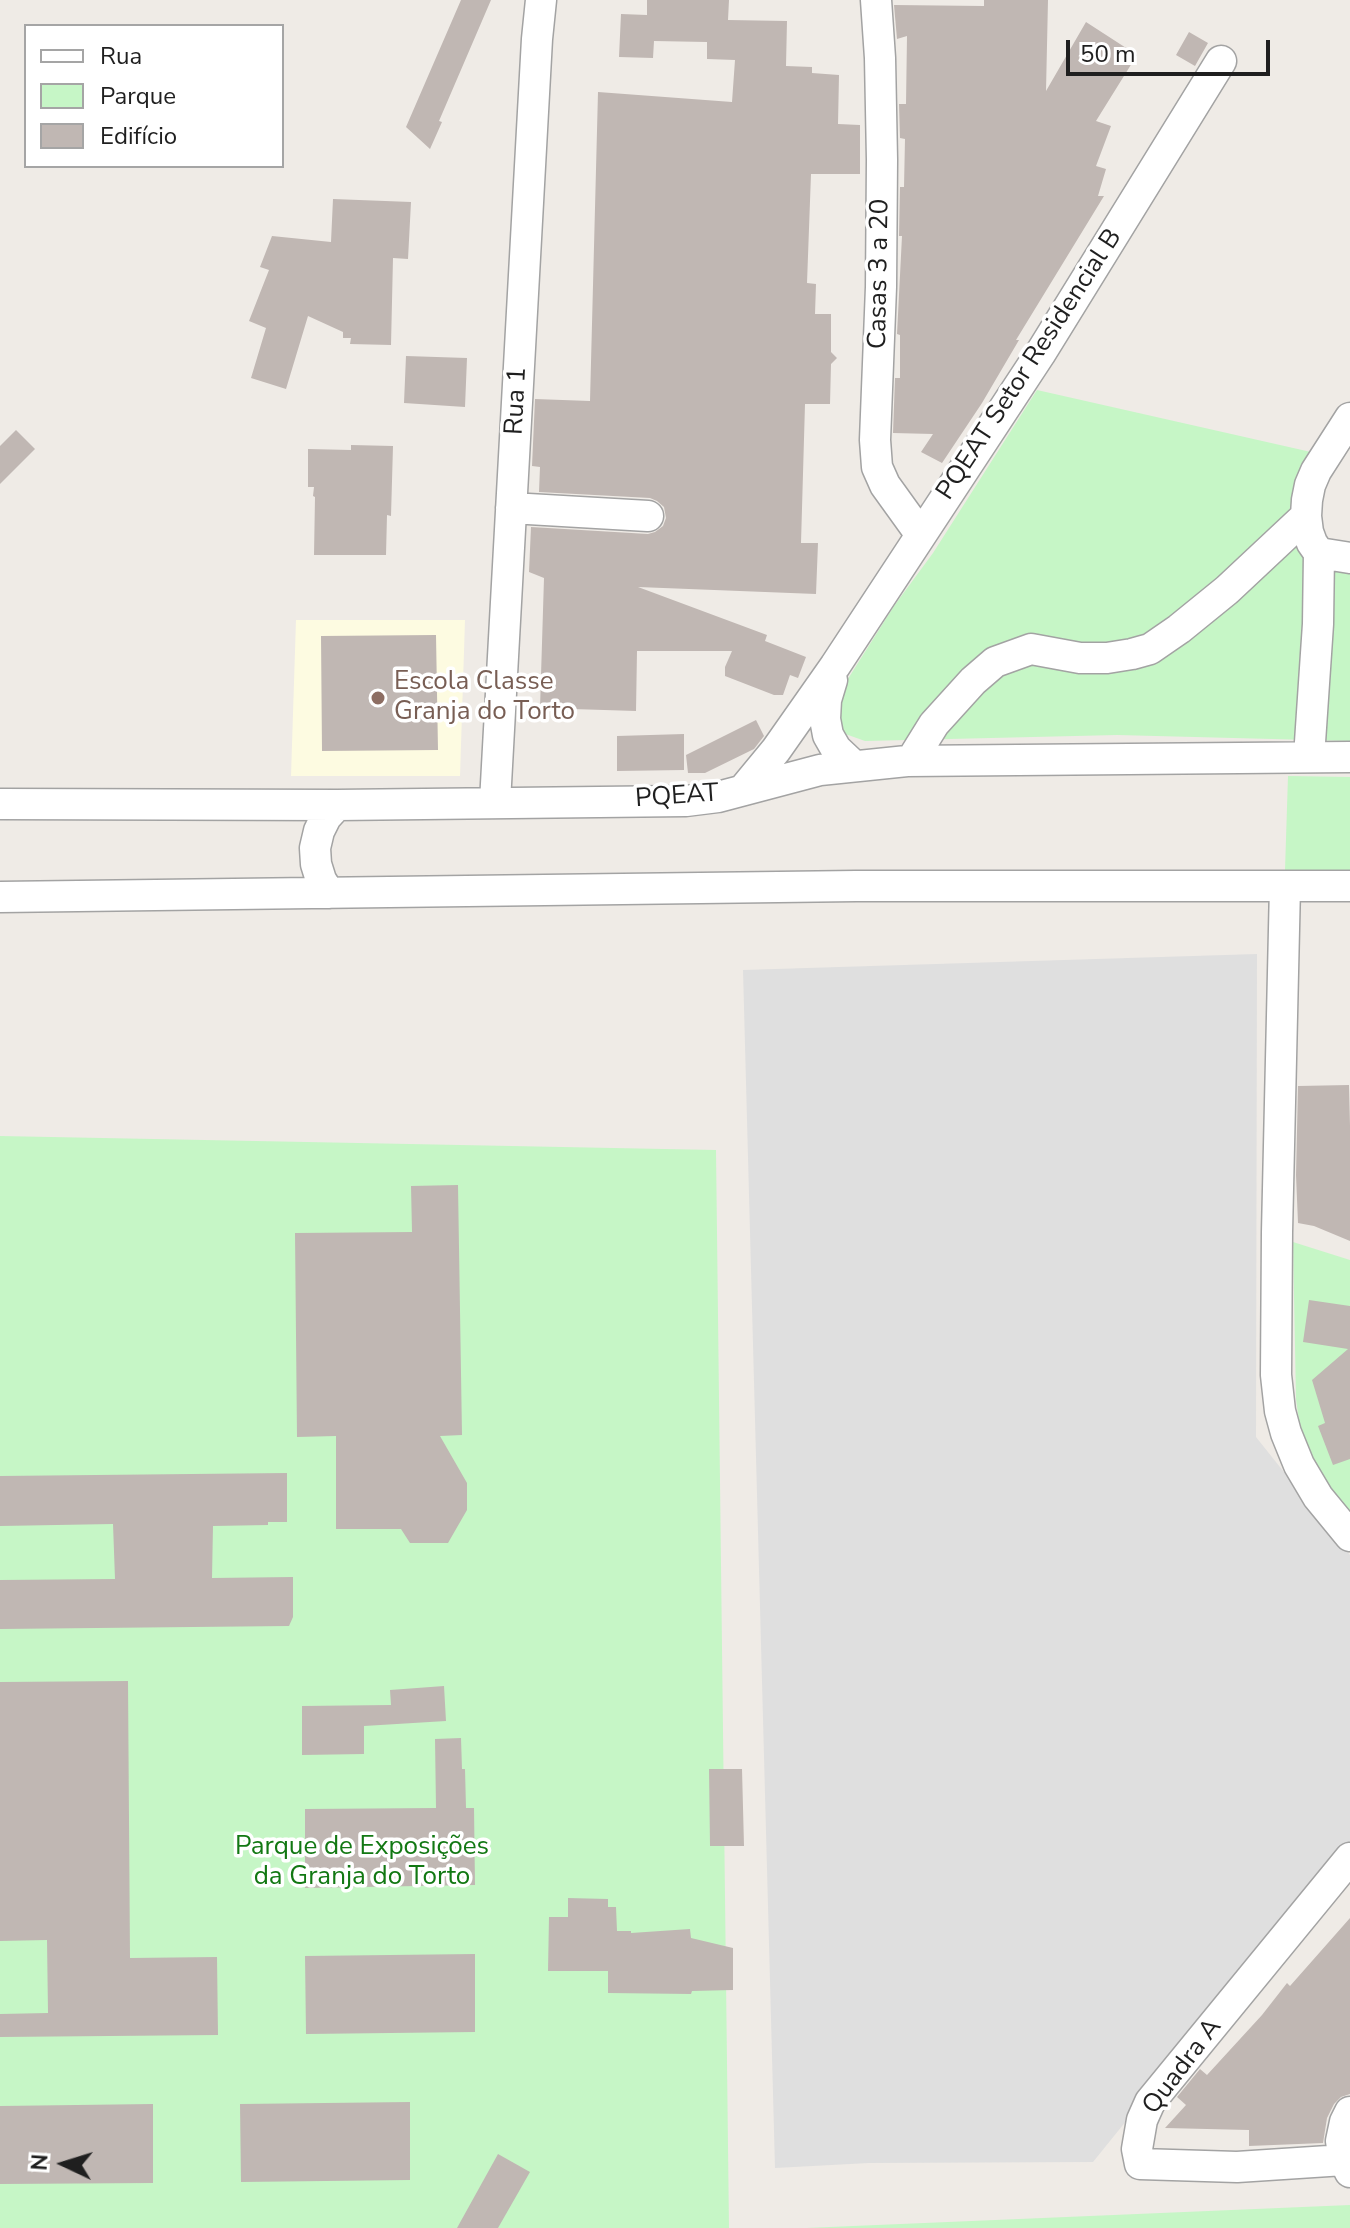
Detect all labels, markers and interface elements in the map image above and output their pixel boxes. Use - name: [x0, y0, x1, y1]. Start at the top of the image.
- legend: [24, 24, 284, 168]
- scale bar: [1070, 24, 1274, 74]
- text: 50 m: [1080, 38, 1136, 70]
- text: Rua: [100, 40, 142, 72]
- text: Parque: [100, 80, 176, 112]
- text: Edifício: [100, 120, 177, 152]
- street label: Casas 3 a 20: [863, 199, 897, 349]
- street label: PQEAT Setor Residencial B: [931, 224, 1129, 506]
- street label: Rua 1: [500, 366, 534, 436]
- place label: Escola Classe Granja do Torto: [394, 667, 575, 728]
- marker: Escola Classe Granja do Torto: [369, 689, 387, 707]
- street label: PQEAT: [634, 779, 720, 815]
- park label: Parque de Exposições da Granja do Torto: [235, 1832, 489, 1894]
- street label: Quadra A: [1137, 2013, 1229, 2121]
- north arrow: [24, 2124, 104, 2204]
- text: N: [25, 2153, 56, 2172]

